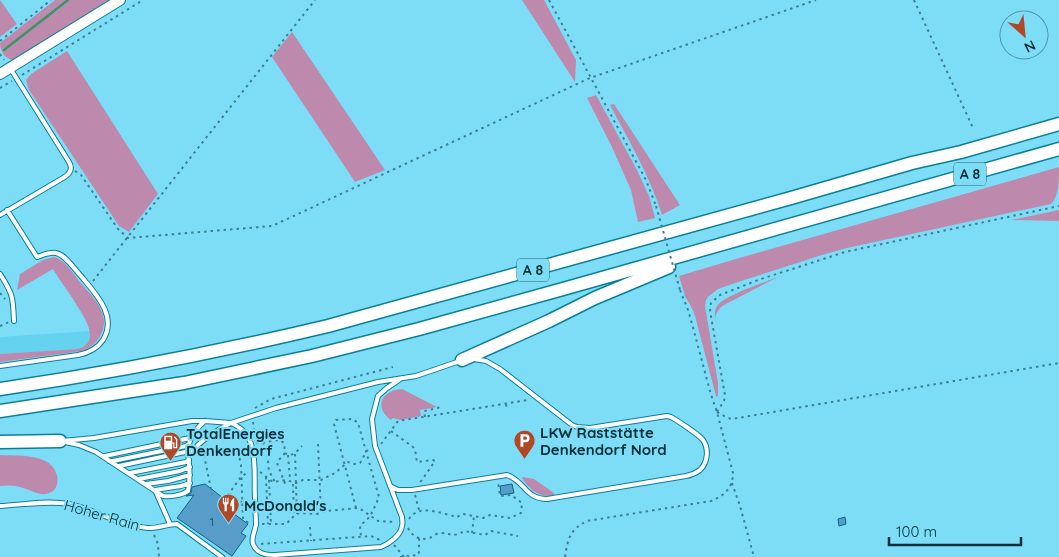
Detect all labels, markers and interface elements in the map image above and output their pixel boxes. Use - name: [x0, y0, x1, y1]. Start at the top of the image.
- north arrow: [999, 10, 1049, 60]
- text: N: [1021, 36, 1039, 57]
- road number: A 8: [954, 162, 986, 185]
- road number: A 8: [517, 258, 549, 282]
- place label: LKW Raststätte Denkendorf Nord: [540, 423, 667, 459]
- place label: TotalEnergies Denkendorf: [186, 424, 284, 460]
- parking icon: LKW Raststätte Denkendorf Nord: [512, 429, 536, 460]
- fuel station icon: TotalEnergies Denkendorf: [158, 430, 182, 461]
- restaurant icon: McDonald's: [216, 493, 240, 524]
- street label: Hoher Rain: [62, 495, 142, 535]
- place label: McDonald's: [244, 496, 326, 515]
- house number: 1: [210, 514, 214, 529]
- scale bar: [889, 514, 1022, 546]
- text: 100 m: [896, 522, 937, 541]

